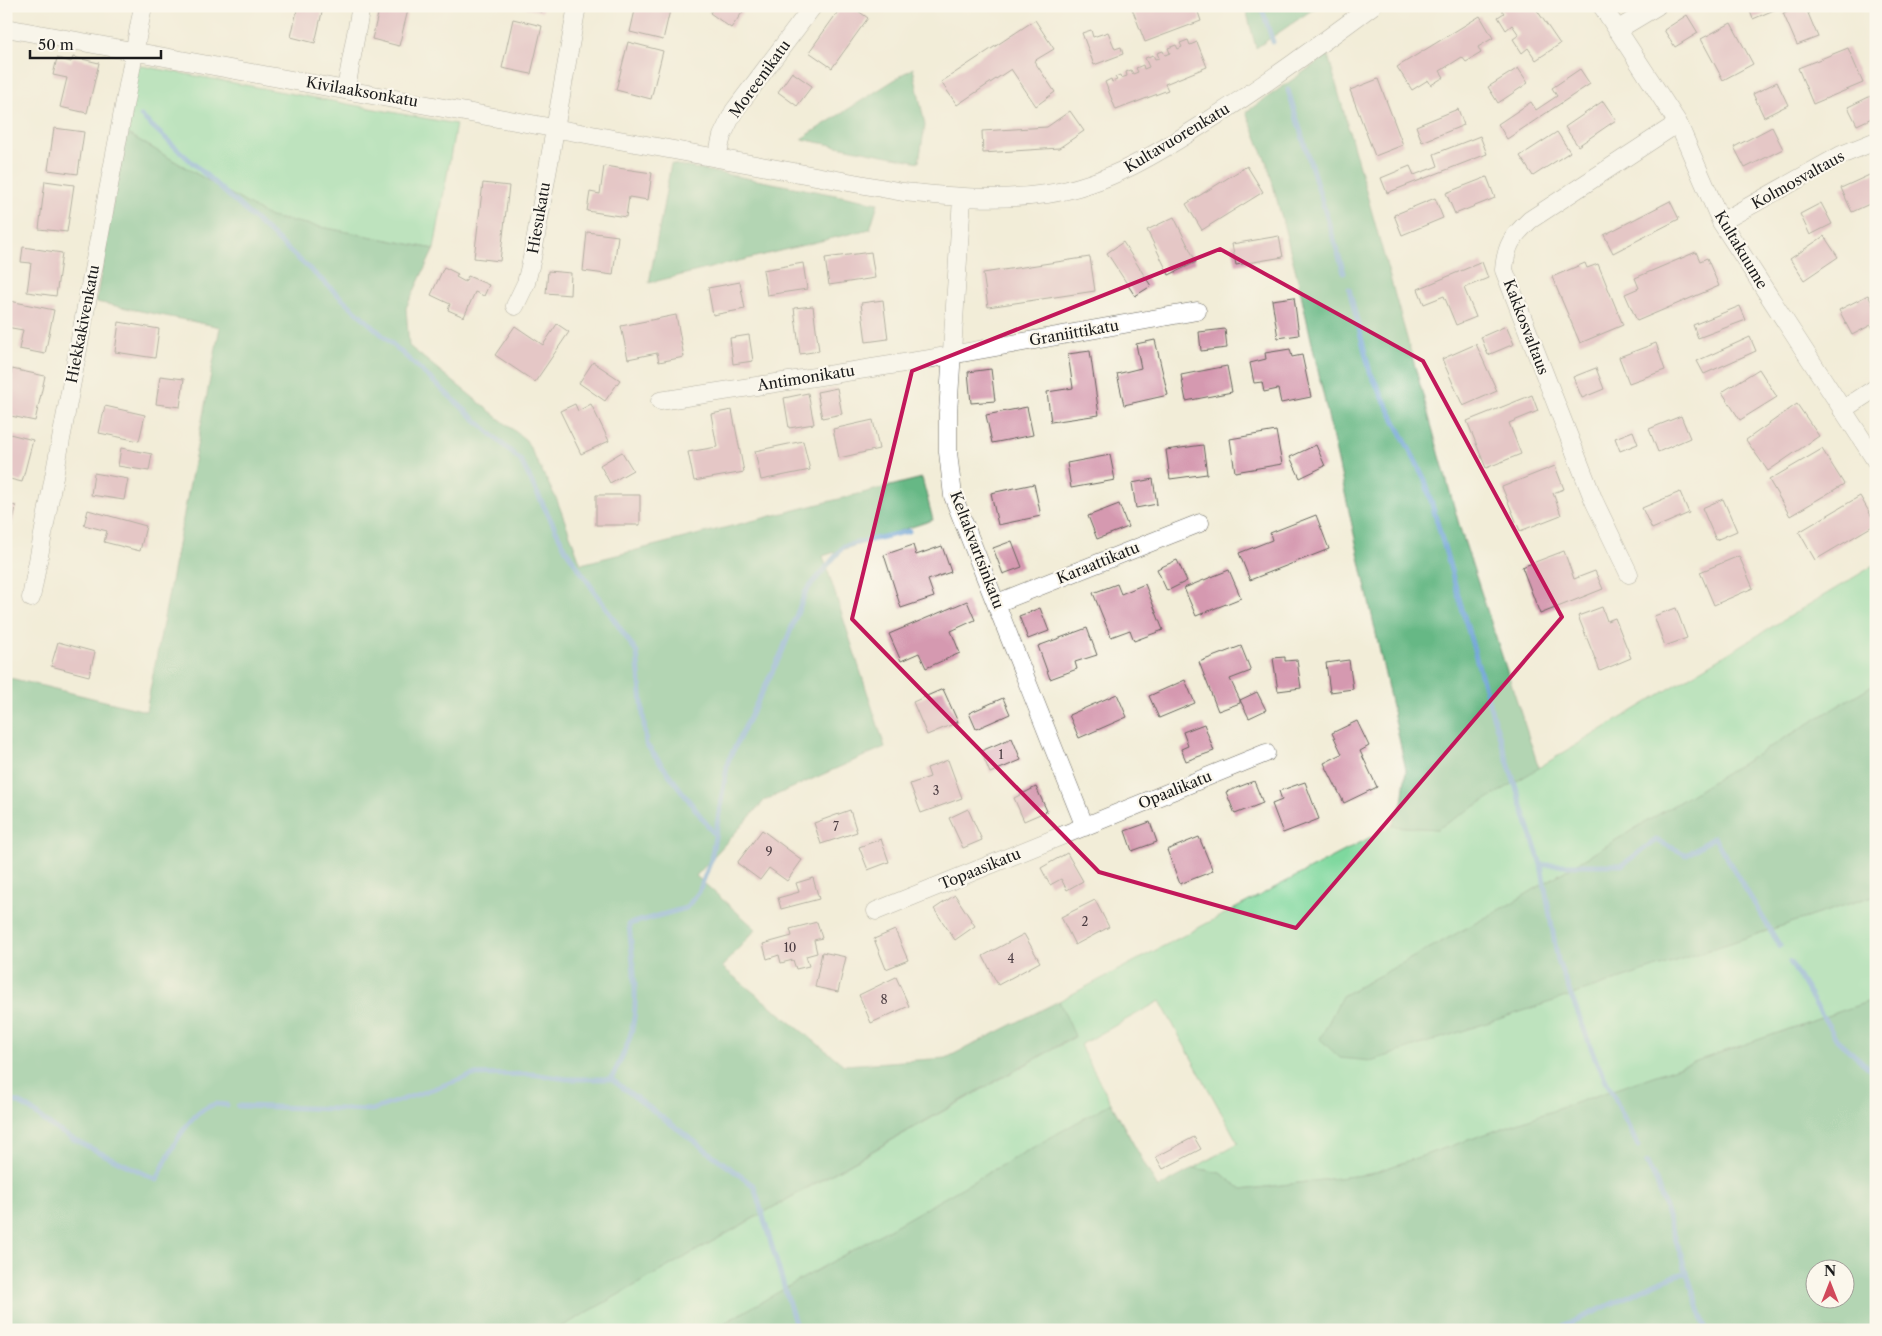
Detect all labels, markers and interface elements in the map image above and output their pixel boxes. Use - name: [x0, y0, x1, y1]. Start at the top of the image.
- scale bar: [30, 28, 161, 60]
- text: 50 m: [38, 35, 74, 54]
- street label: Moreenikatu: [725, 36, 794, 121]
- street label: Kivilaaksonkatu: [304, 72, 420, 111]
- street label: Kultavuorenkatu: [1121, 99, 1233, 176]
- street label: Kolmosvaltaus: [1748, 146, 1848, 213]
- street label: Hiesukatu: [523, 181, 554, 255]
- street label: Kultakuume: [1711, 207, 1772, 292]
- street label: Hiekkakivenkatu: [62, 263, 103, 385]
- street label: Kakkosvaltaus: [1499, 276, 1553, 377]
- street label: Graniittikatu: [1028, 315, 1120, 350]
- street label: Antimonikatu: [755, 360, 856, 395]
- street label: Keltakvartsinkatu: [946, 488, 1009, 611]
- street label: Karaattikatu: [1054, 537, 1142, 588]
- house number: 1: [998, 747, 1004, 762]
- street label: Opaalikatu: [1135, 766, 1214, 813]
- house number: 3: [933, 783, 939, 798]
- house number: 7: [833, 819, 839, 834]
- house number: 9: [765, 844, 773, 859]
- street label: Topaasikatu: [936, 844, 1023, 893]
- house number: 2: [1082, 914, 1089, 929]
- house number: 10: [784, 940, 796, 955]
- house number: 4: [1008, 951, 1015, 966]
- house number: 8: [880, 992, 888, 1007]
- north arrow: [1804, 1258, 1854, 1308]
- text: N: [1824, 1262, 1836, 1280]

